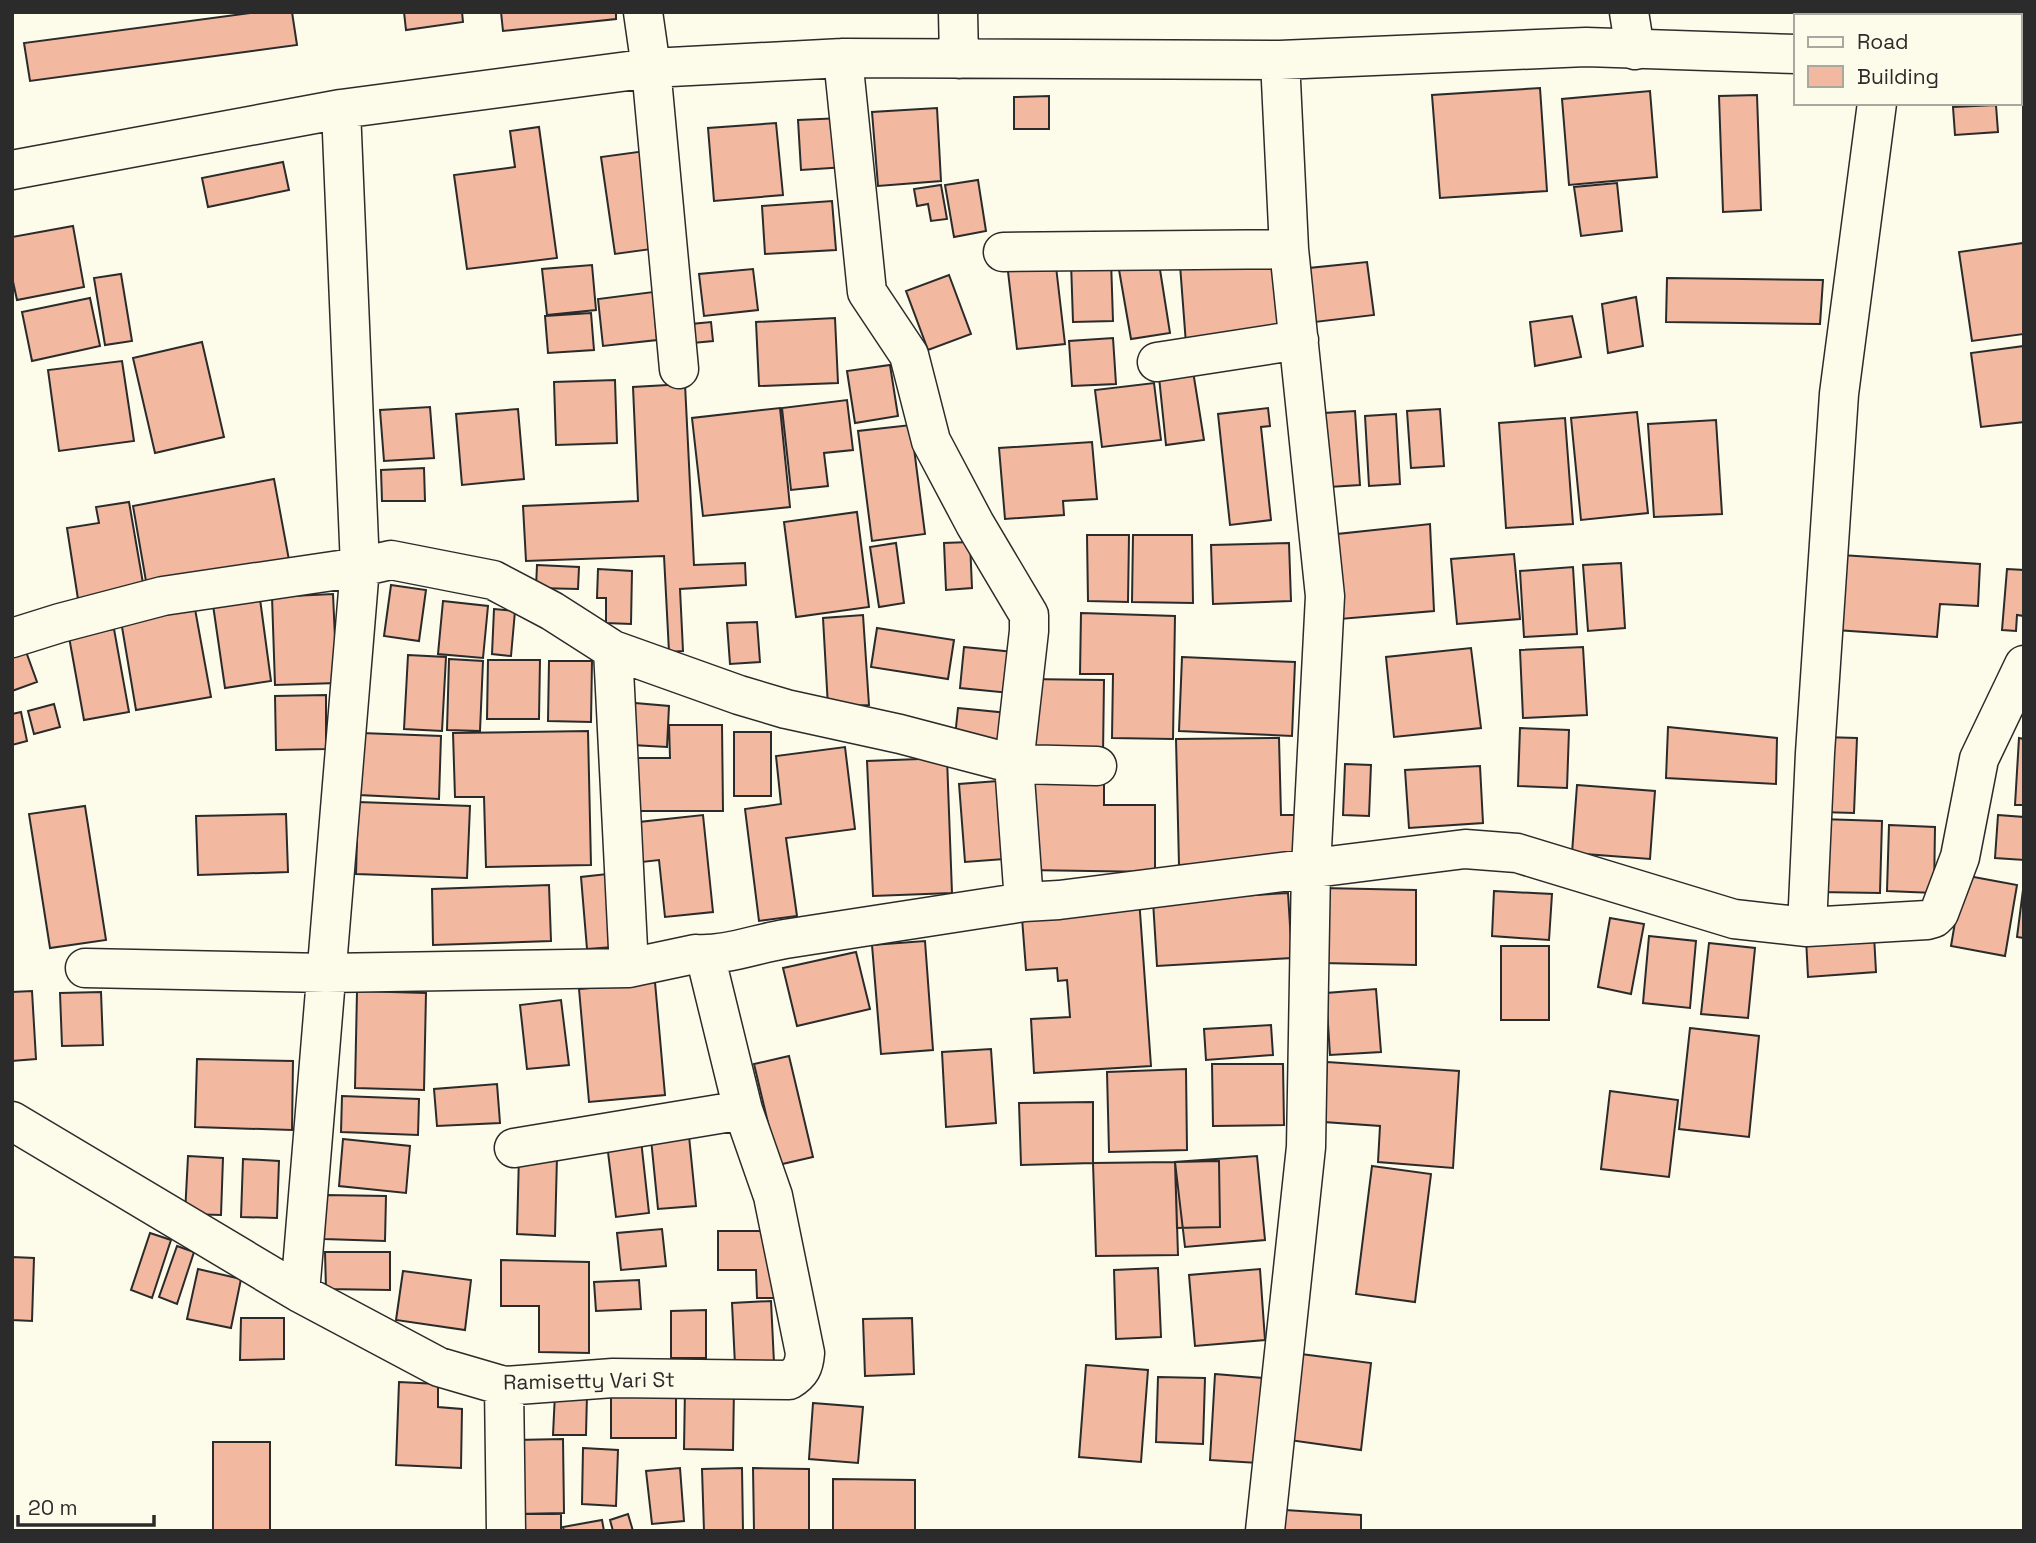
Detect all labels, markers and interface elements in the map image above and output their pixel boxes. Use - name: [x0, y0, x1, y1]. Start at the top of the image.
- legend: [1794, 14, 2022, 105]
- text: Road: [1857, 28, 1909, 55]
- text: Building: [1857, 63, 1939, 90]
- street label: Ramisetty Vari St: [503, 1366, 675, 1395]
- scale bar: [18, 1484, 154, 1528]
- text: 20 m: [28, 1494, 78, 1521]

